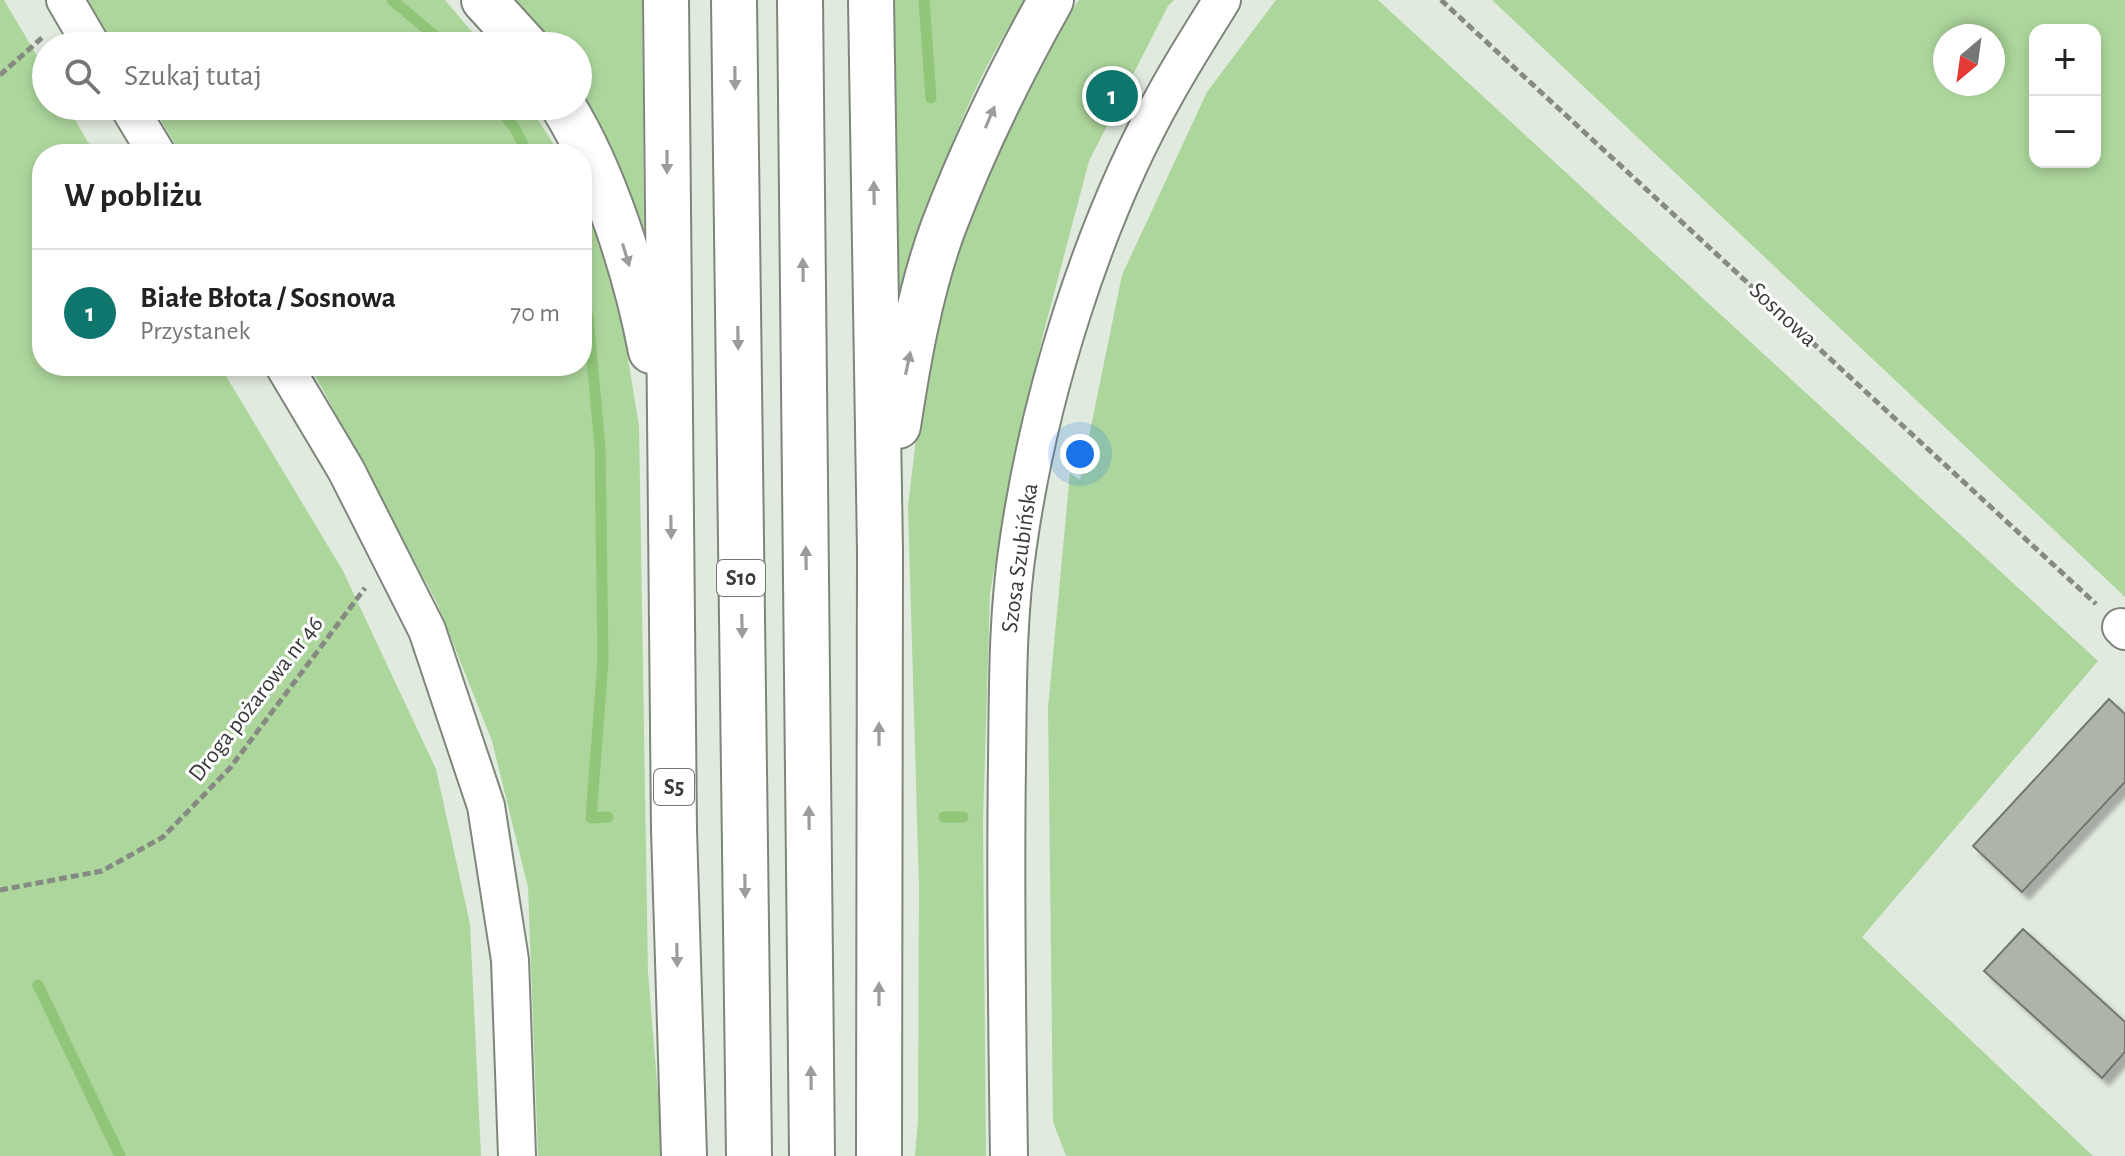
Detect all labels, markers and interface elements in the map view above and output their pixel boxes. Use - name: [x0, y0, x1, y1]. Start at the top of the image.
- north arrow: [1933, 24, 2005, 96]
- map controls: [2029, 24, 2101, 168]
- button: +: [2029, 24, 2101, 96]
- search box: [32, 32, 592, 120]
- icon: search: [60, 54, 104, 98]
- text: Szukaj tutaj: [124, 61, 262, 91]
- one-way arrow: [729, 66, 741, 91]
- pin: 1: [1086, 66, 1138, 126]
- button: −: [2029, 96, 2101, 168]
- one-way arrow: [984, 105, 997, 129]
- one-way arrow: [661, 150, 674, 175]
- text: W pobliżu: [64, 179, 202, 213]
- one-way arrow: [868, 180, 880, 205]
- one-way arrow: [620, 243, 633, 267]
- one-way arrow: [797, 257, 809, 282]
- street label: Sosnowa: [1745, 278, 1821, 352]
- text: Białe Błota / Sosnowa: [140, 283, 396, 313]
- text: 1: [85, 300, 95, 326]
- text: 70 m: [510, 300, 560, 326]
- text: Przystanek: [140, 318, 250, 344]
- one-way arrow: [732, 326, 745, 351]
- one-way arrow: [902, 350, 915, 375]
- your location: [1060, 434, 1100, 474]
- street label: Szosa Szubińska: [998, 482, 1042, 634]
- one-way arrow: [664, 515, 677, 540]
- one-way arrow: [800, 545, 812, 570]
- road number: S10: [717, 560, 765, 596]
- street label: Droga pożarowa nr 46: [184, 612, 328, 786]
- one-way arrow: [736, 614, 748, 639]
- one-way arrow: [873, 721, 885, 746]
- road number: S5: [654, 769, 694, 805]
- one-way arrow: [803, 805, 815, 830]
- one-way arrow: [739, 874, 751, 899]
- one-way arrow: [671, 943, 684, 968]
- one-way arrow: [873, 981, 885, 1006]
- one-way arrow: [805, 1065, 817, 1090]

